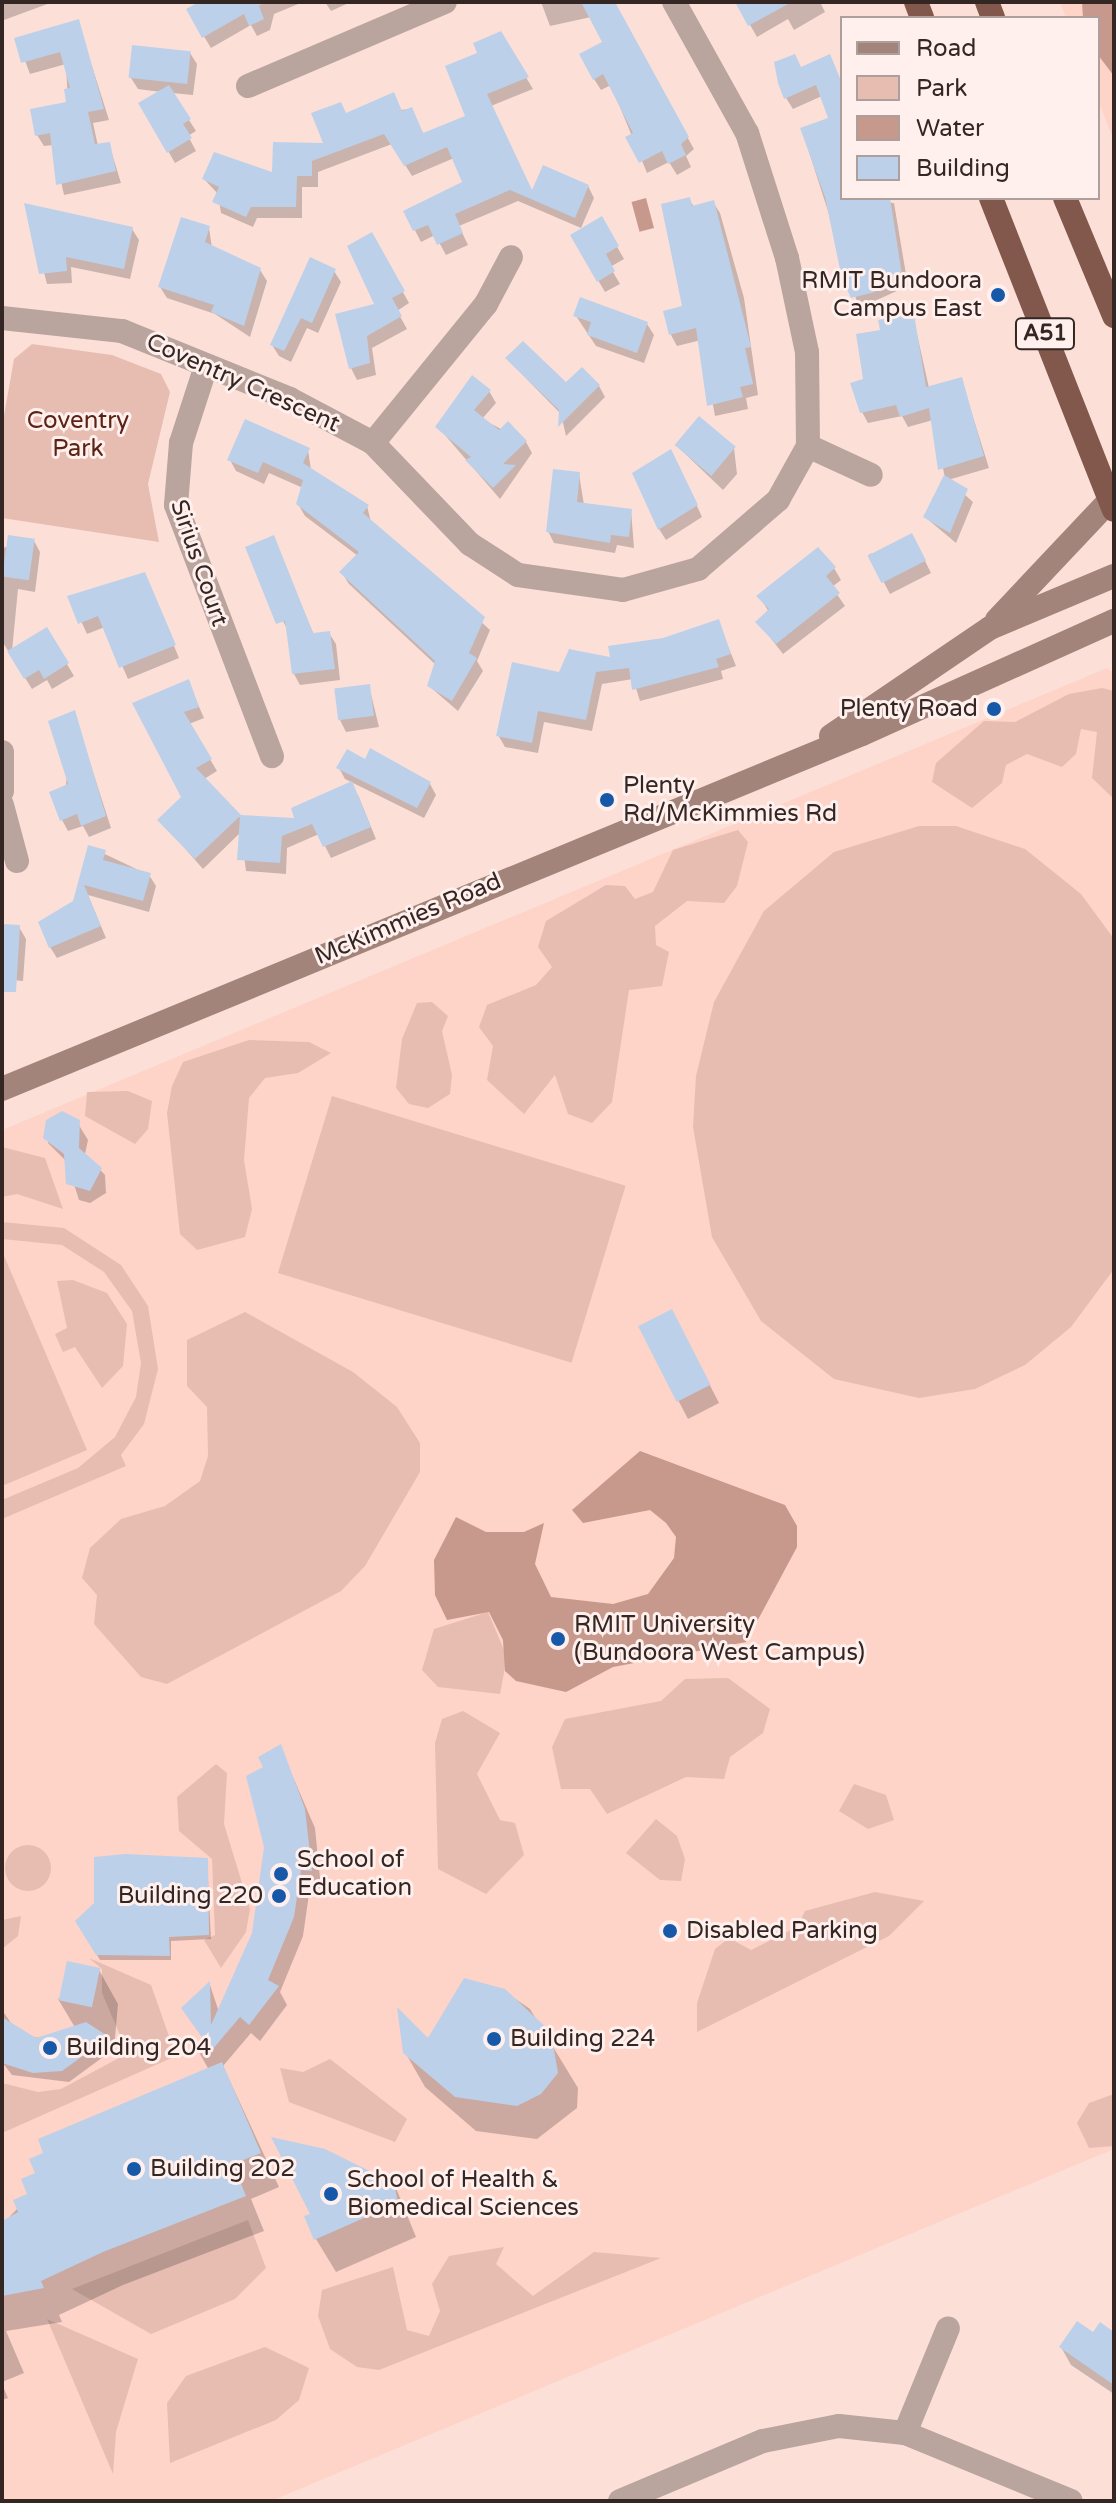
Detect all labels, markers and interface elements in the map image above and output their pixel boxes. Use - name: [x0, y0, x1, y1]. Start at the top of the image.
- legend: [840, 16, 1100, 200]
- text: Road: [916, 34, 976, 63]
- text: Park: [916, 74, 967, 103]
- text: Water: [916, 114, 984, 143]
- text: Building: [916, 154, 1010, 183]
- place label: RMIT Bundoora Campus East: [801, 267, 982, 323]
- marker: RMIT Bundoora Campus East: [989, 286, 1007, 304]
- road number: A51: [1013, 316, 1077, 352]
- street label: Coventry Crescent: [142, 327, 344, 439]
- park label: Coventry Park: [27, 407, 129, 463]
- street label: Sirius Court: [164, 496, 234, 630]
- place label: Plenty Road: [840, 695, 978, 723]
- marker: Plenty Road: [985, 700, 1003, 718]
- place label: Plenty Rd/McKimmies Rd: [623, 772, 837, 828]
- marker: Plenty Rd/McKimmies Rd: [598, 791, 616, 809]
- street label: McKimmies Road: [311, 867, 505, 971]
- place label: RMIT University (Bundoora West Campus): [574, 1611, 865, 1667]
- marker: RMIT University (Bundoora West Campus): [549, 1630, 567, 1648]
- place label: School of Education: [297, 1846, 412, 1902]
- marker: School of Education: [272, 1865, 290, 1883]
- place label: Building 220: [118, 1882, 263, 1910]
- marker: Building 220: [270, 1887, 288, 1905]
- place label: Disabled Parking: [686, 1917, 878, 1945]
- marker: Disabled Parking: [661, 1922, 679, 1940]
- place label: Building 224: [510, 2025, 655, 2053]
- marker: Building 224: [485, 2030, 503, 2048]
- place label: Building 204: [66, 2034, 211, 2062]
- marker: Building 204: [41, 2039, 59, 2057]
- place label: Building 202: [150, 2155, 295, 2183]
- marker: Building 202: [125, 2160, 143, 2178]
- place label: School of Health & Biomedical Sciences: [347, 2166, 579, 2222]
- marker: School of Health & Biomedical Sciences: [322, 2185, 340, 2203]

